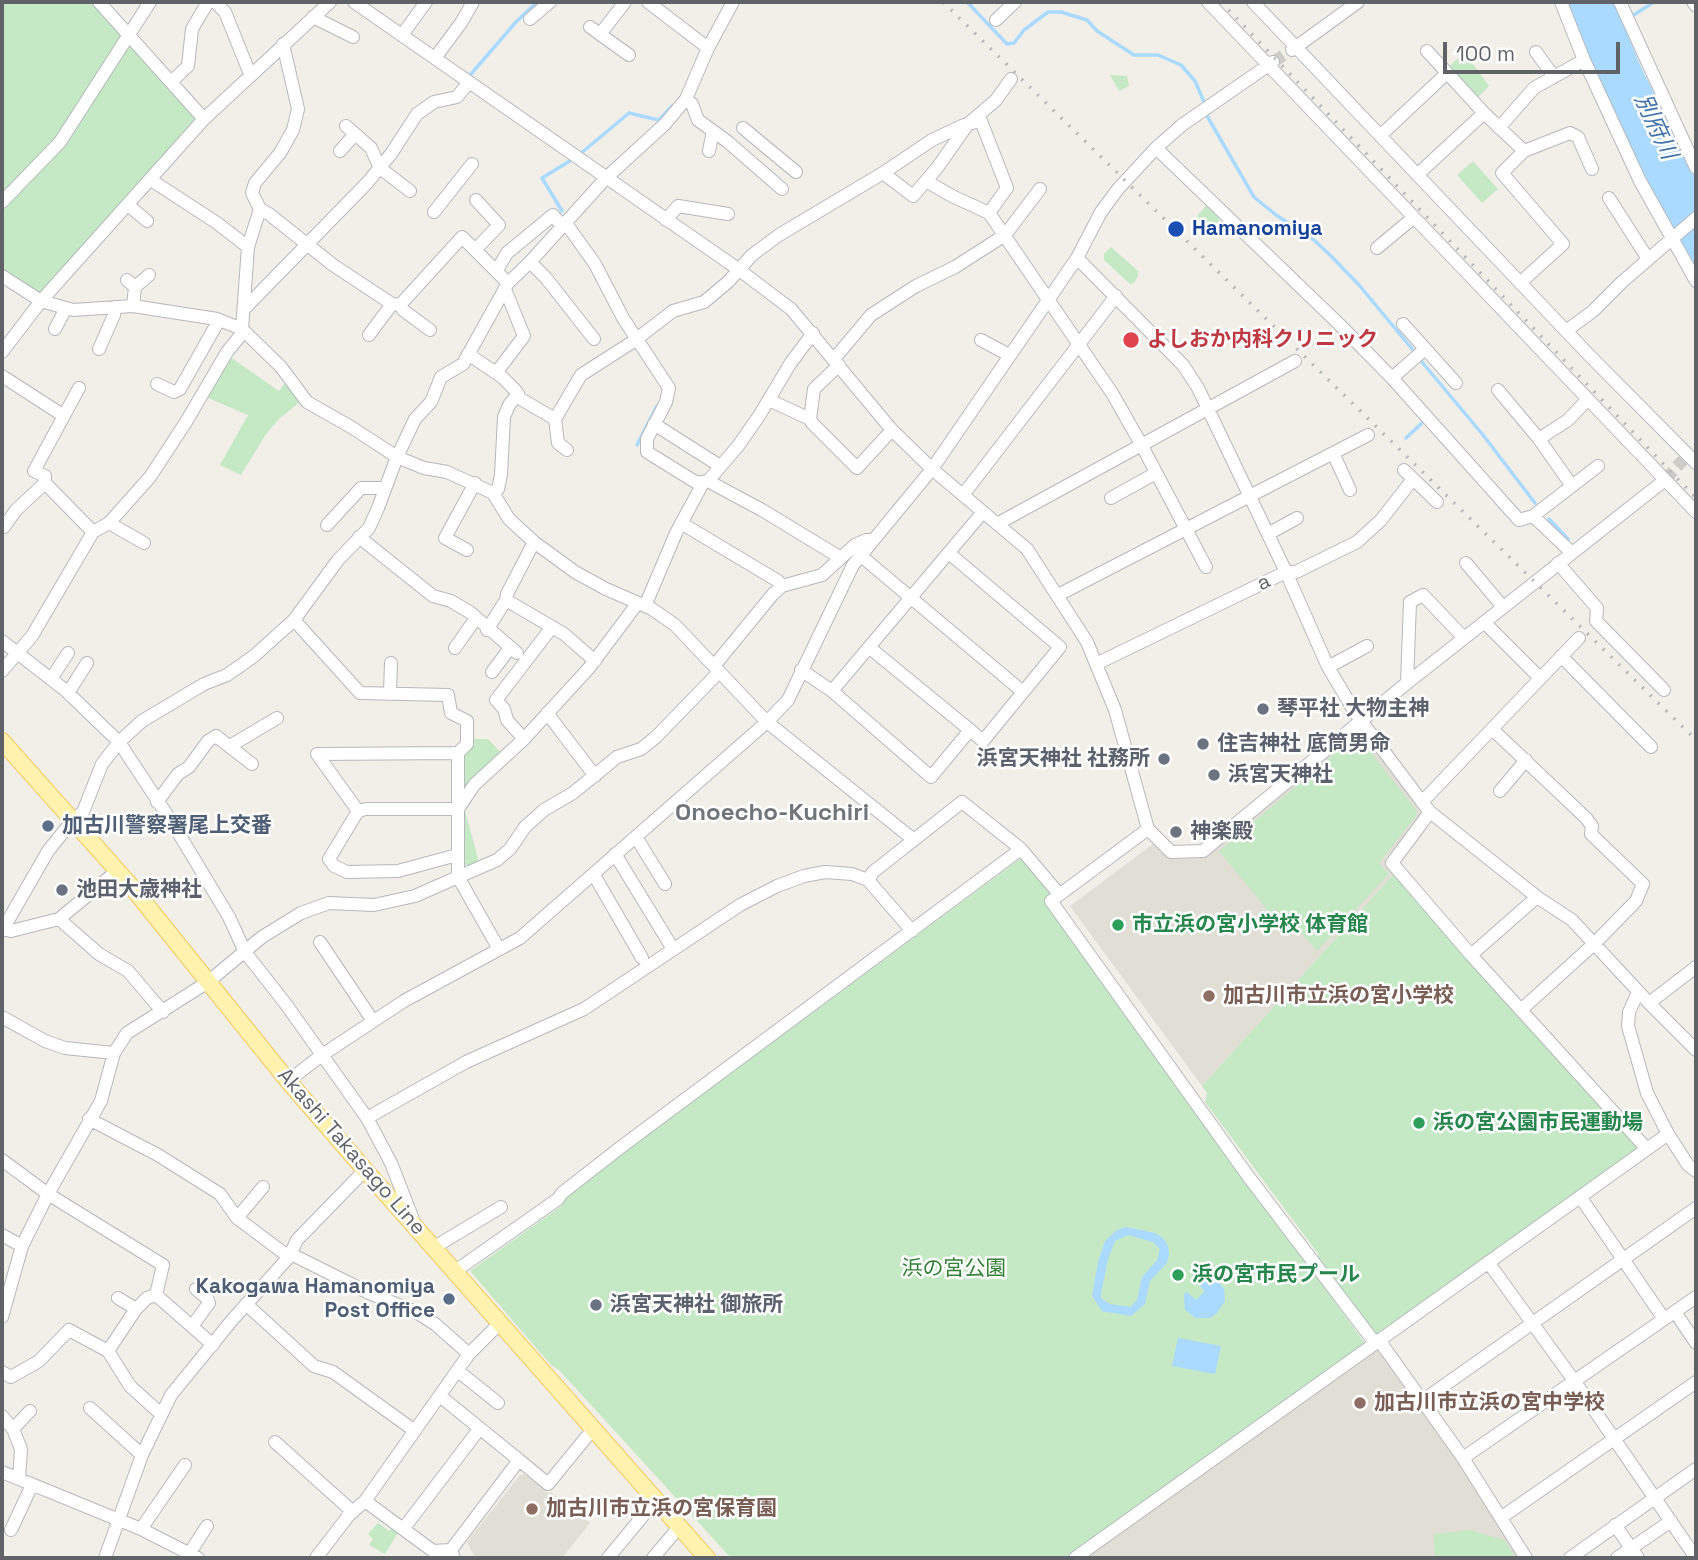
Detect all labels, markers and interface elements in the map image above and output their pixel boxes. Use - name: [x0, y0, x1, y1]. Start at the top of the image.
- scale bar: [1446, 28, 1623, 72]
- text: 100 m: [1456, 40, 1515, 67]
- water label: 別府川: [1628, 90, 1682, 164]
- place label: Hamanomiya: [1192, 216, 1322, 242]
- marker: Hamanomiya: [1166, 219, 1186, 239]
- place label: よしおか内科クリニック: [1147, 327, 1378, 353]
- marker: よしおか内科クリニック: [1121, 330, 1141, 350]
- street label: a: [1253, 569, 1275, 597]
- place label: 琴平社 大物主神: [1277, 696, 1429, 722]
- marker: 琴平社 大物主神: [1255, 701, 1271, 717]
- place label: 住吉神社 底筒男命: [1217, 731, 1390, 757]
- marker: 住吉神社 底筒男命: [1195, 736, 1211, 752]
- place label: 浜宮天神社 社務所: [977, 746, 1150, 772]
- marker: 浜宮天神社 社務所: [1156, 751, 1172, 767]
- place label: 浜宮天神社: [1228, 762, 1333, 788]
- marker: 浜宮天神社: [1206, 767, 1222, 783]
- district label: Onoecho-Kuchiri: [675, 799, 869, 827]
- place label: 加古川警察署尾上交番: [62, 813, 272, 839]
- marker: 加古川警察署尾上交番: [40, 818, 56, 834]
- place label: 神楽殿: [1190, 819, 1253, 845]
- marker: 神楽殿: [1168, 824, 1184, 840]
- place label: 池田大歳神社: [76, 877, 202, 903]
- marker: 池田大歳神社: [54, 882, 70, 898]
- place label: 市立浜の宮小学校 体育館: [1132, 912, 1368, 938]
- marker: 市立浜の宮小学校 体育館: [1110, 917, 1126, 933]
- place label: 加古川市立浜の宮小学校: [1223, 983, 1454, 1009]
- marker: 加古川市立浜の宮小学校: [1201, 988, 1217, 1004]
- street label: Akashi Takasago Line: [272, 1063, 430, 1241]
- place label: 浜の宮公園市民運動場: [1433, 1110, 1643, 1136]
- marker: 浜の宮公園市民運動場: [1411, 1115, 1427, 1131]
- park label: 浜の宮公園: [902, 1256, 1006, 1282]
- place label: 浜の宮市民プール: [1192, 1262, 1360, 1288]
- marker: 浜の宮市民プール: [1170, 1267, 1186, 1283]
- place label: Kakogawa Hamanomiya Post Office: [196, 1274, 435, 1324]
- marker: Kakogawa Hamanomiya Post Office: [441, 1291, 457, 1307]
- place label: 浜宮天神社 御旅所: [610, 1292, 783, 1318]
- marker: 浜宮天神社 御旅所: [588, 1297, 604, 1313]
- place label: 加古川市立浜の宮中学校: [1374, 1390, 1605, 1416]
- marker: 加古川市立浜の宮中学校: [1352, 1395, 1368, 1411]
- place label: 加古川市立浜の宮保育園: [546, 1496, 777, 1522]
- marker: 加古川市立浜の宮保育園: [524, 1501, 540, 1517]

